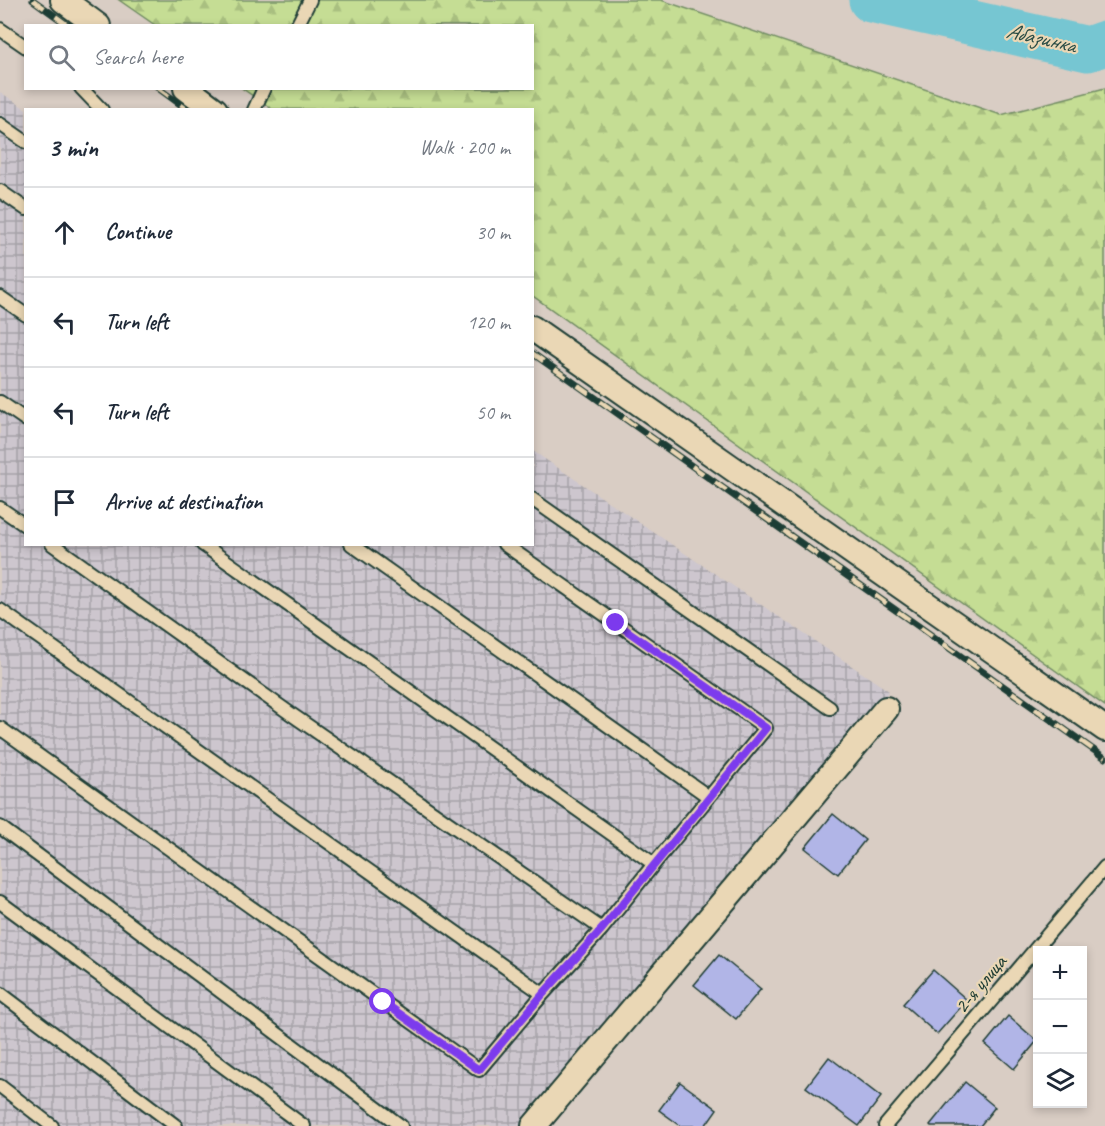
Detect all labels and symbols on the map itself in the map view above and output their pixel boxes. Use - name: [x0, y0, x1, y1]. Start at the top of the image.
- water label: Абазинка: [1004, 16, 1081, 60]
- route end: [602, 609, 628, 635]
- street label: 2-я улица: [948, 948, 1013, 1018]
- route start: [369, 988, 395, 1014]

